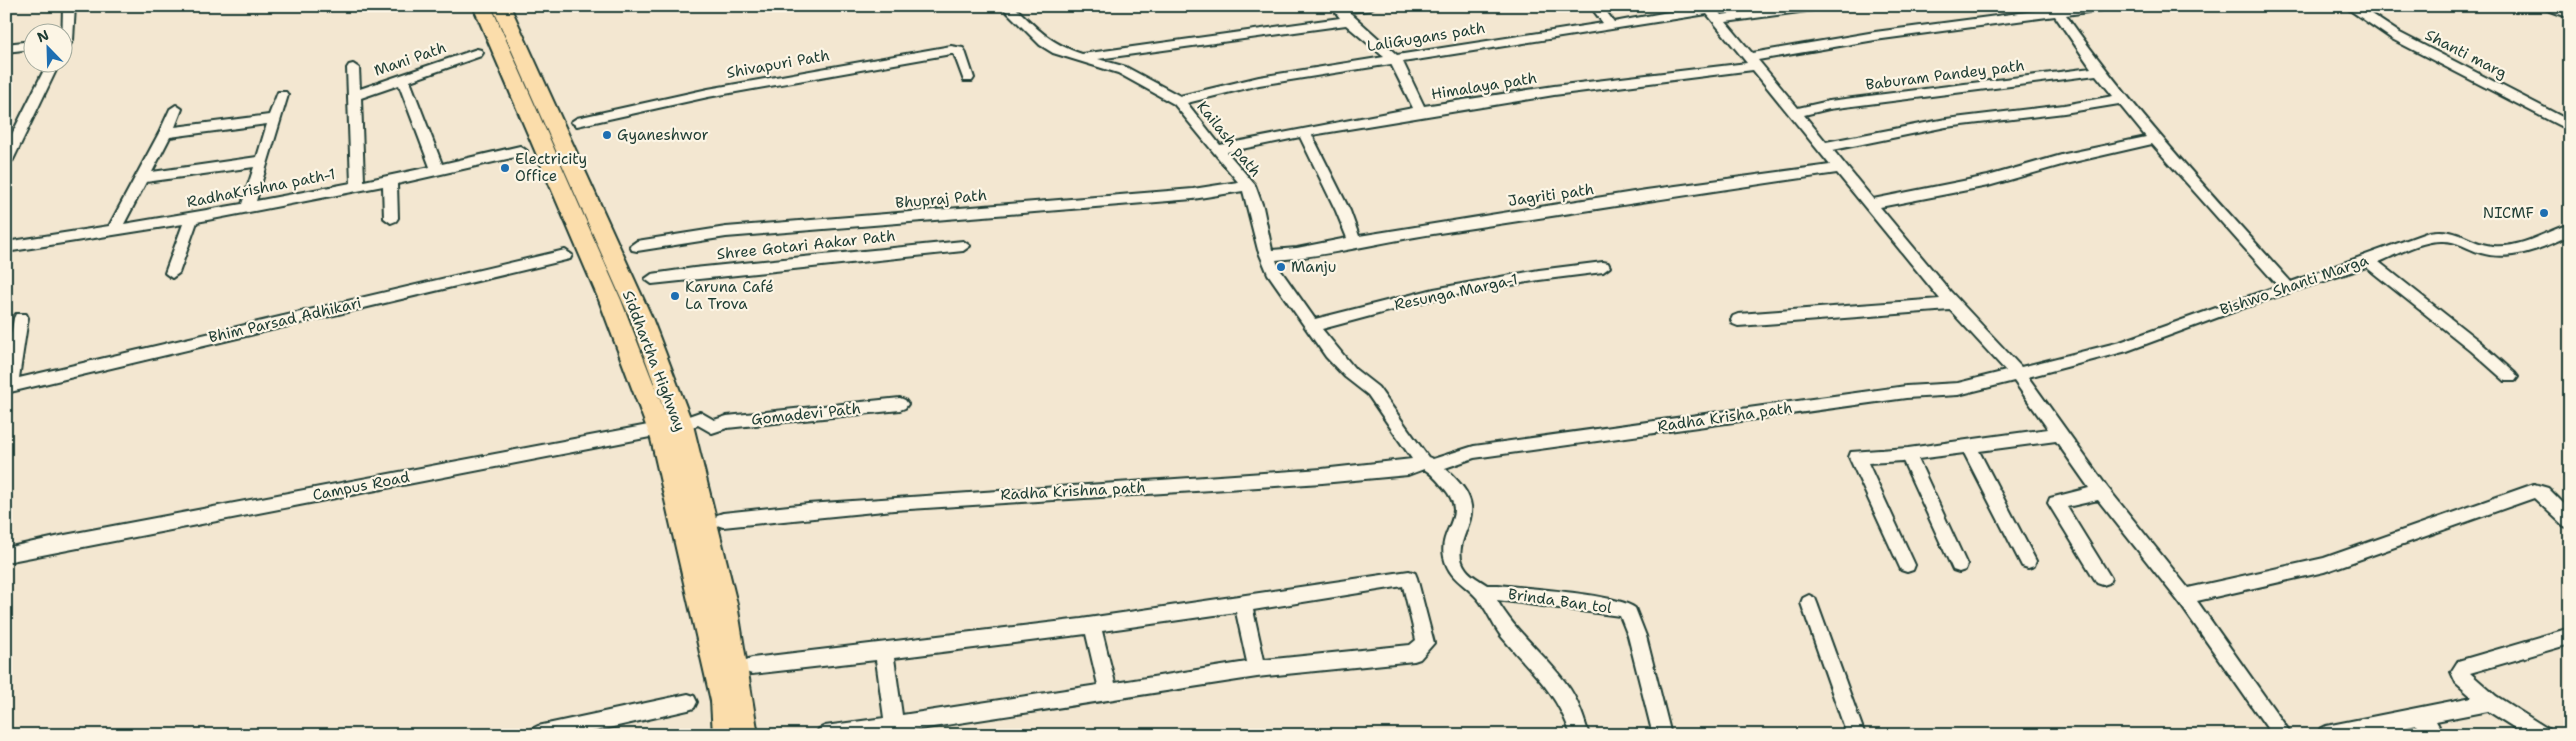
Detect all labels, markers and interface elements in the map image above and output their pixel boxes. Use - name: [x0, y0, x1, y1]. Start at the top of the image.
- street label: LaliGugans path: [1366, 18, 1486, 56]
- north arrow: [22, 22, 72, 72]
- street label: Shanti marg: [2422, 25, 2510, 83]
- text: N: [34, 26, 52, 46]
- street label: Mani Path: [371, 37, 449, 81]
- street label: Shivapuri Path: [725, 45, 831, 83]
- street label: Baburam Pandey path: [1864, 55, 2026, 95]
- street label: Himalaya path: [1430, 68, 1538, 104]
- street label: Kailash path: [1192, 97, 1266, 181]
- place label: Gyaneshwor: [617, 125, 709, 145]
- marker: Gyaneshwor: [601, 129, 613, 141]
- place label: Electricity Office: [515, 149, 587, 186]
- marker: Electricity Office: [499, 162, 511, 174]
- street label: RadhaKrishna path-1: [185, 164, 337, 212]
- street label: Jagriti path: [1507, 179, 1595, 211]
- street label: Bhupraj Path: [894, 185, 988, 213]
- place label: NICMF: [2483, 203, 2534, 223]
- marker: NICMF: [2538, 207, 2550, 219]
- street label: Shree Gotari Aakar Path: [716, 226, 896, 264]
- street label: Bishwo Shanti Marga: [2217, 250, 2372, 320]
- place label: Manju: [1291, 257, 1336, 277]
- marker: Manju: [1275, 261, 1287, 273]
- street label: Resunga Marga-1: [1392, 269, 1520, 315]
- place label: Karuna Café La Trova: [685, 277, 774, 314]
- street label: Siddhartha Highway: [618, 288, 690, 434]
- marker: Karuna Café La Trova: [669, 290, 681, 302]
- street label: Bhim Parsad Adhikari: [207, 293, 363, 347]
- street label: Gomadevi Path: [750, 398, 862, 430]
- street label: Radha Krisha path: [1656, 398, 1794, 436]
- street label: Campus Road: [311, 467, 412, 505]
- street label: Radha Krishna path: [1000, 477, 1146, 505]
- street label: Brinda Ban tol: [1507, 584, 1614, 618]

